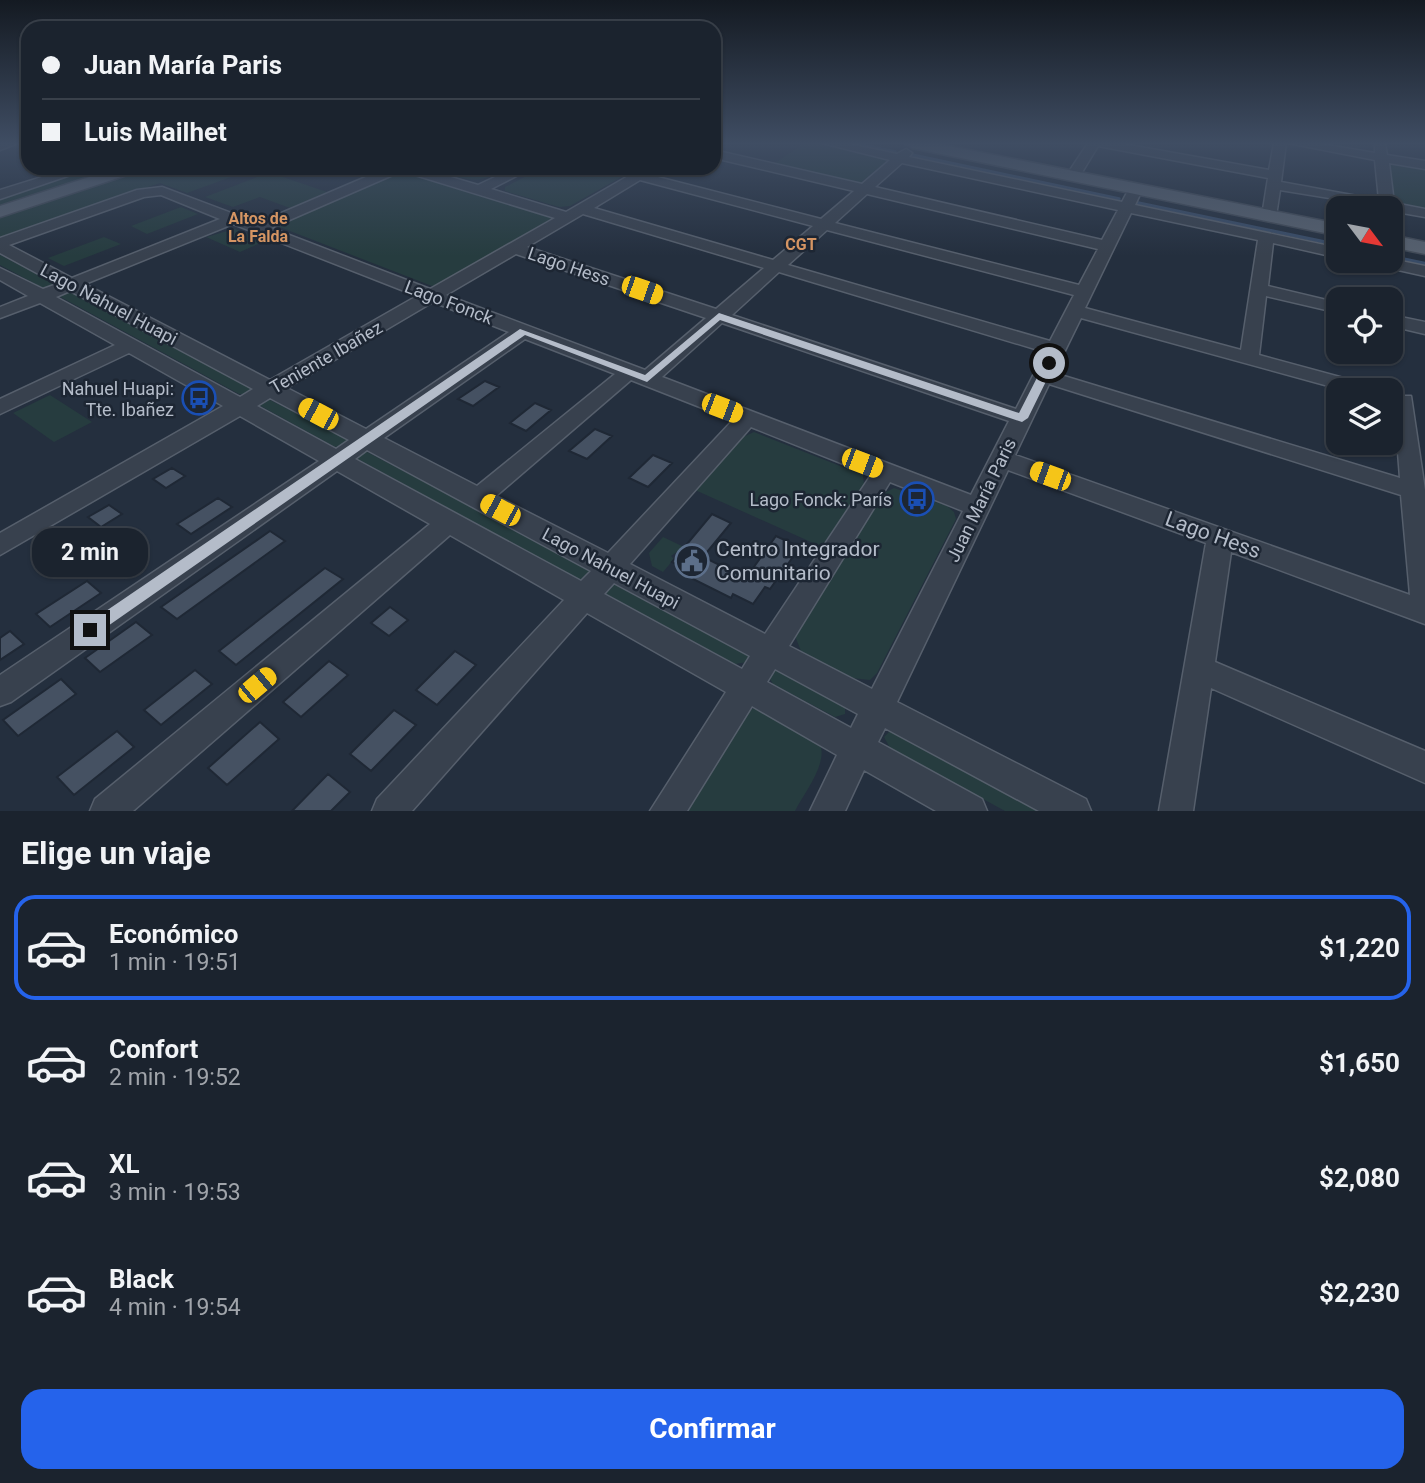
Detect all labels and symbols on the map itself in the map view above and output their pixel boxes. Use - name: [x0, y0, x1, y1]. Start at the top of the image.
- north arrow: [1326, 196, 1404, 273]
- district label: Altos de La Falda: [228, 209, 288, 246]
- district label: CGT: [785, 235, 817, 254]
- street label: Lago Hess: [525, 242, 613, 290]
- street label: Lago Nahuel Huapi: [37, 259, 181, 349]
- car: [619, 273, 666, 307]
- street label: Lago Fonck: [402, 276, 497, 329]
- street label: Teniente Ibañez: [266, 316, 386, 398]
- route start: [1033, 347, 1065, 379]
- place label: Nahuel Huapi: Tte. Ibañez: [62, 378, 174, 420]
- bus stop icon: Nahuel Huapi: Tte. Ibañez: [180, 379, 218, 417]
- car: [699, 391, 746, 425]
- car: [295, 395, 342, 433]
- street label: Juan María Paris: [942, 435, 1020, 565]
- car: [839, 446, 886, 480]
- car: [1027, 459, 1074, 493]
- bus stop icon: Lago Fonck: París: [898, 480, 936, 518]
- place label: Lago Fonck: París: [749, 489, 892, 510]
- car: [477, 491, 524, 529]
- street label: Lago Hess: [1162, 507, 1264, 563]
- street label: Lago Nahuel Huapi: [539, 523, 683, 613]
- callout: 2 min: [32, 528, 148, 578]
- place label: Centro Integrador Comunitario: [716, 537, 880, 585]
- public building icon: Centro Integrador Comunitario: [673, 542, 711, 580]
- route end: [74, 614, 106, 646]
- car: [235, 663, 280, 707]

